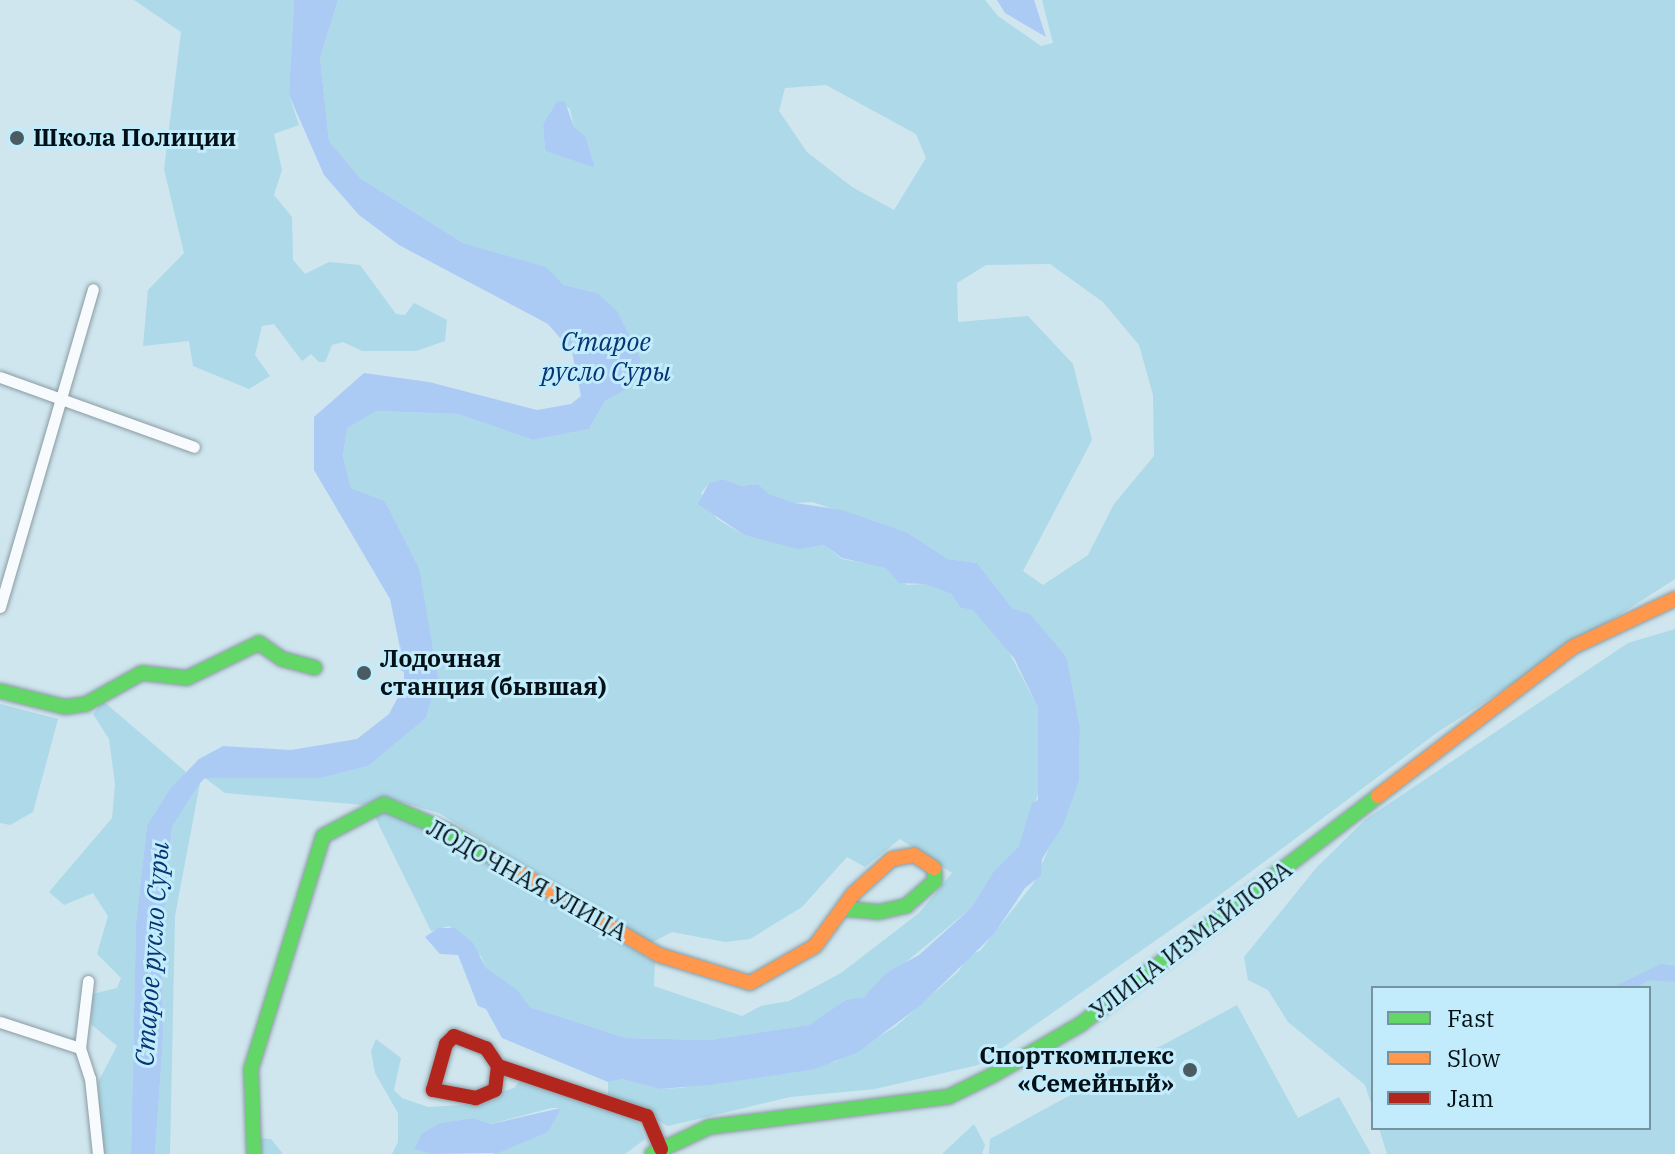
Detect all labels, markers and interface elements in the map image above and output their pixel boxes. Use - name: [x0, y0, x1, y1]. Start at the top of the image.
- place label: Школа Полиции: [33, 124, 236, 152]
- marker: Школа Полиции: [8, 129, 26, 147]
- water label: Старое русло Суры: [541, 326, 671, 388]
- place label: Лодочная станция (бывшая): [380, 645, 606, 701]
- marker: Лодочная станция (бывшая): [355, 664, 373, 682]
- street label: ЛОДОЧНАЯ УЛИЦА: [422, 813, 632, 947]
- water label: Старое русло Суры: [129, 841, 175, 1067]
- street label: УЛИЦА ИЗМАЙЛОВА: [1084, 855, 1298, 1025]
- legend: [1371, 986, 1651, 1130]
- text: Fast: [1447, 1002, 1494, 1034]
- place label: Спорткомплекс «Семейный»: [979, 1042, 1174, 1098]
- text: Slow: [1447, 1042, 1500, 1074]
- marker: Спорткомплекс «Семейный»: [1181, 1061, 1199, 1079]
- text: Jam: [1447, 1082, 1494, 1114]

